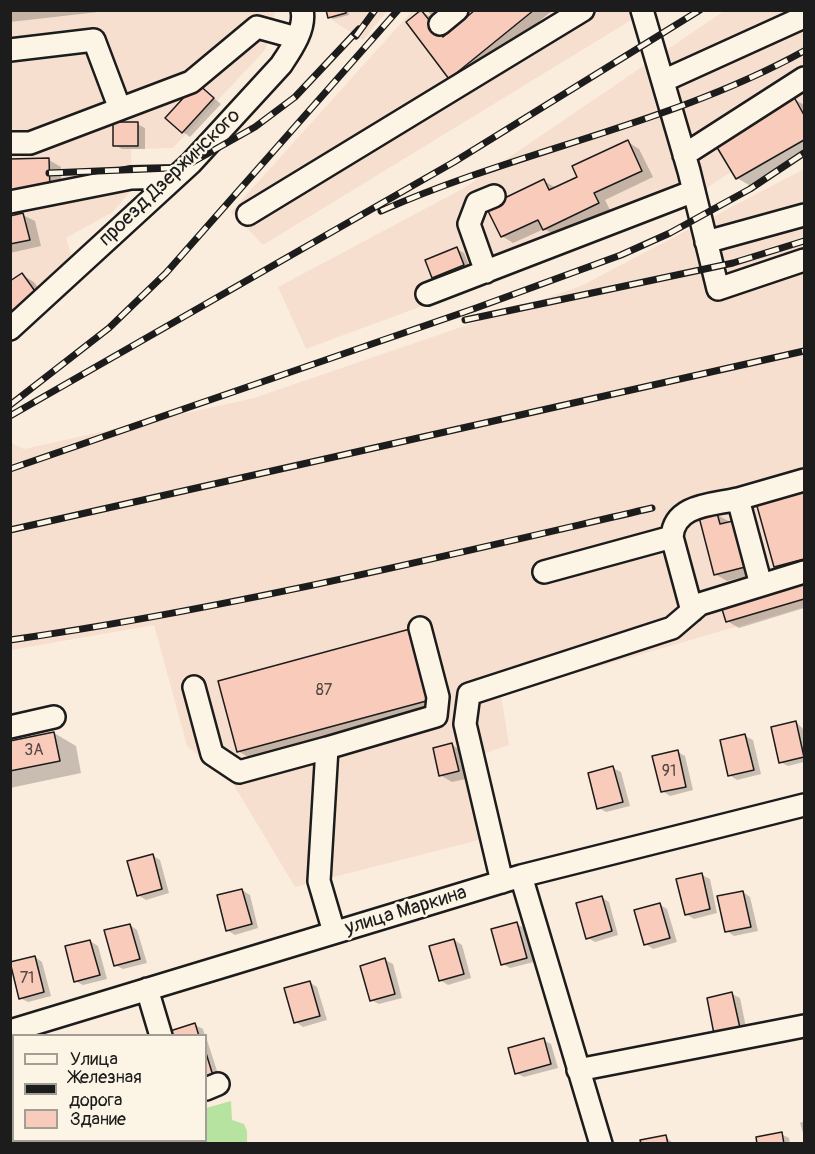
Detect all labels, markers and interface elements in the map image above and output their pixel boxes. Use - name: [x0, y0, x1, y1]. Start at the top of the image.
- street label: проезд Дзержинского: [94, 104, 246, 252]
- house number: 87: [316, 681, 332, 701]
- house number: 3А: [24, 741, 44, 761]
- house number: 91: [662, 762, 676, 782]
- street label: улица Маркина: [342, 881, 470, 941]
- house number: 71: [20, 969, 34, 989]
- legend: [12, 1034, 207, 1142]
- text: Улица: [70, 1048, 118, 1071]
- text: Железная дорога: [69, 1066, 142, 1112]
- text: Здание: [70, 1108, 126, 1131]

